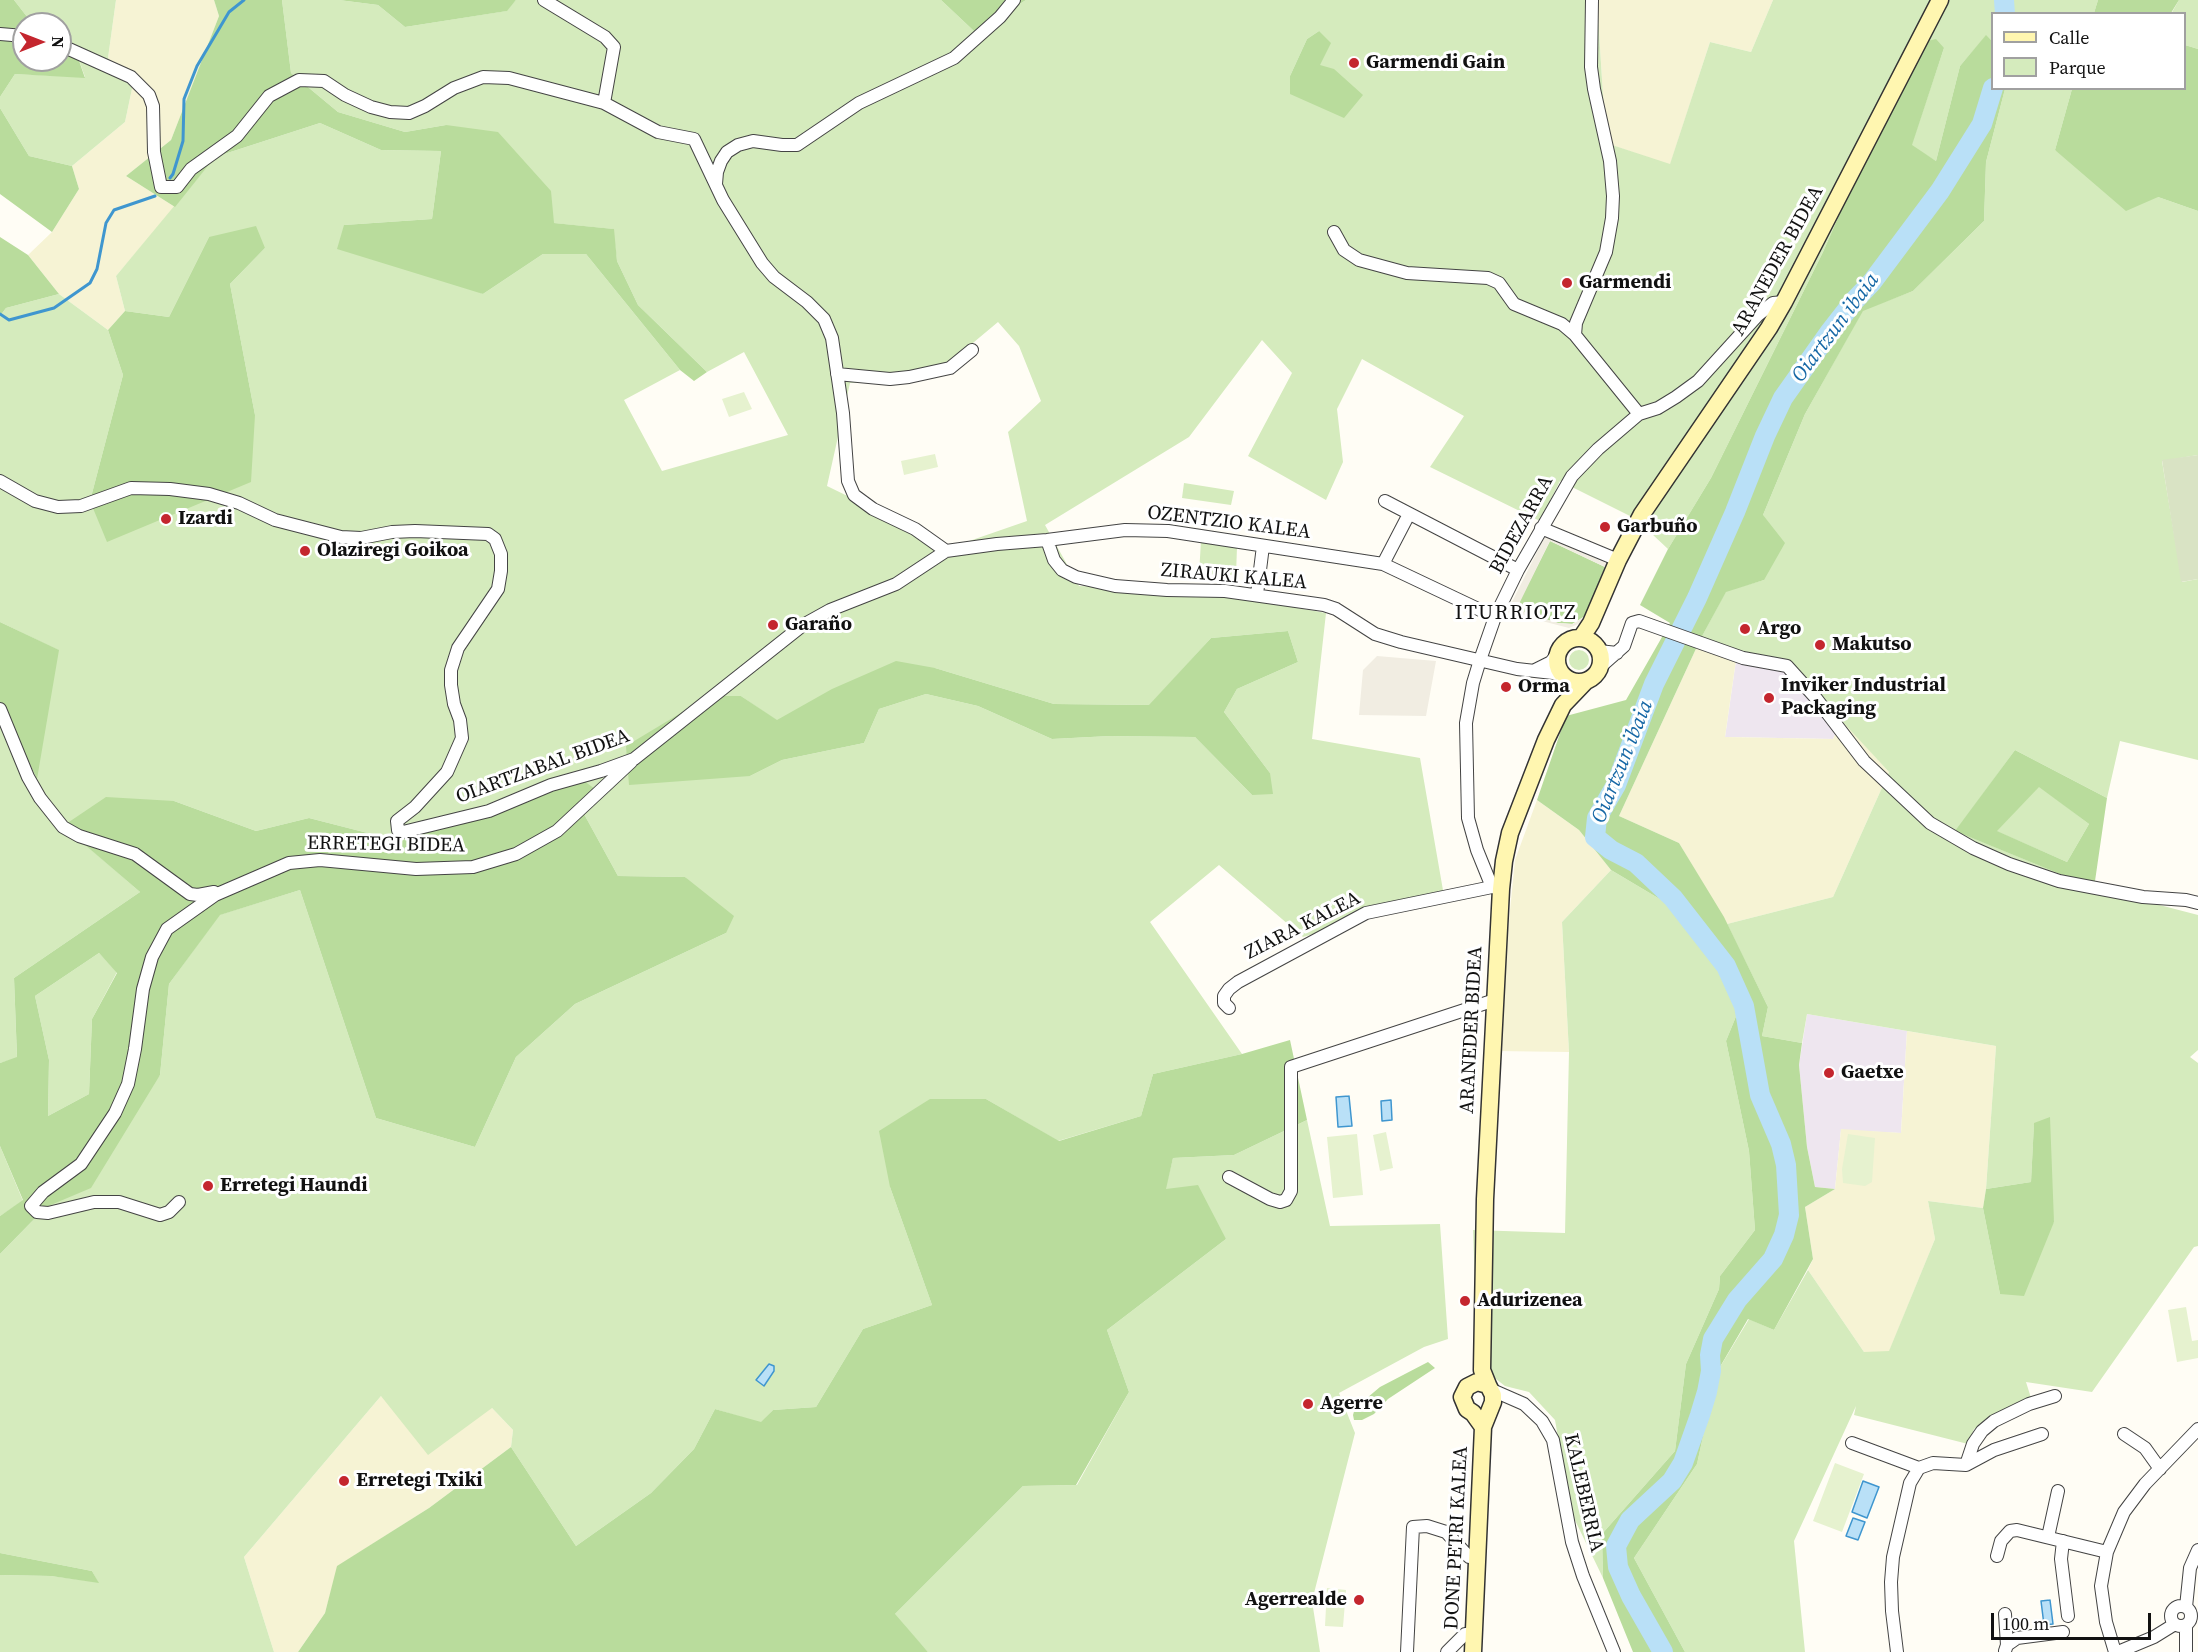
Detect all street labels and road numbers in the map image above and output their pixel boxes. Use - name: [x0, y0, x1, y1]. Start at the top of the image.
- street label: ARANEDER BIDEA: [1727, 182, 1829, 340]
- street label: BIDEZARRA: [1485, 472, 1559, 578]
- street label: OZENTZIO KALEA: [1146, 501, 1312, 545]
- street label: ZIRAUKI KALEA: [1160, 559, 1308, 595]
- street label: OIARTZABAL BIDEA: [453, 724, 633, 810]
- street label: ERRETEGI BIDEA: [307, 832, 465, 858]
- street label: ZIARA KALEA: [1241, 887, 1365, 965]
- street label: ARANEDER BIDEA: [1456, 946, 1488, 1114]
- street label: KALEBERRIA: [1558, 1431, 1608, 1555]
- street label: DONE PETRI KALEA: [1440, 1446, 1474, 1630]

